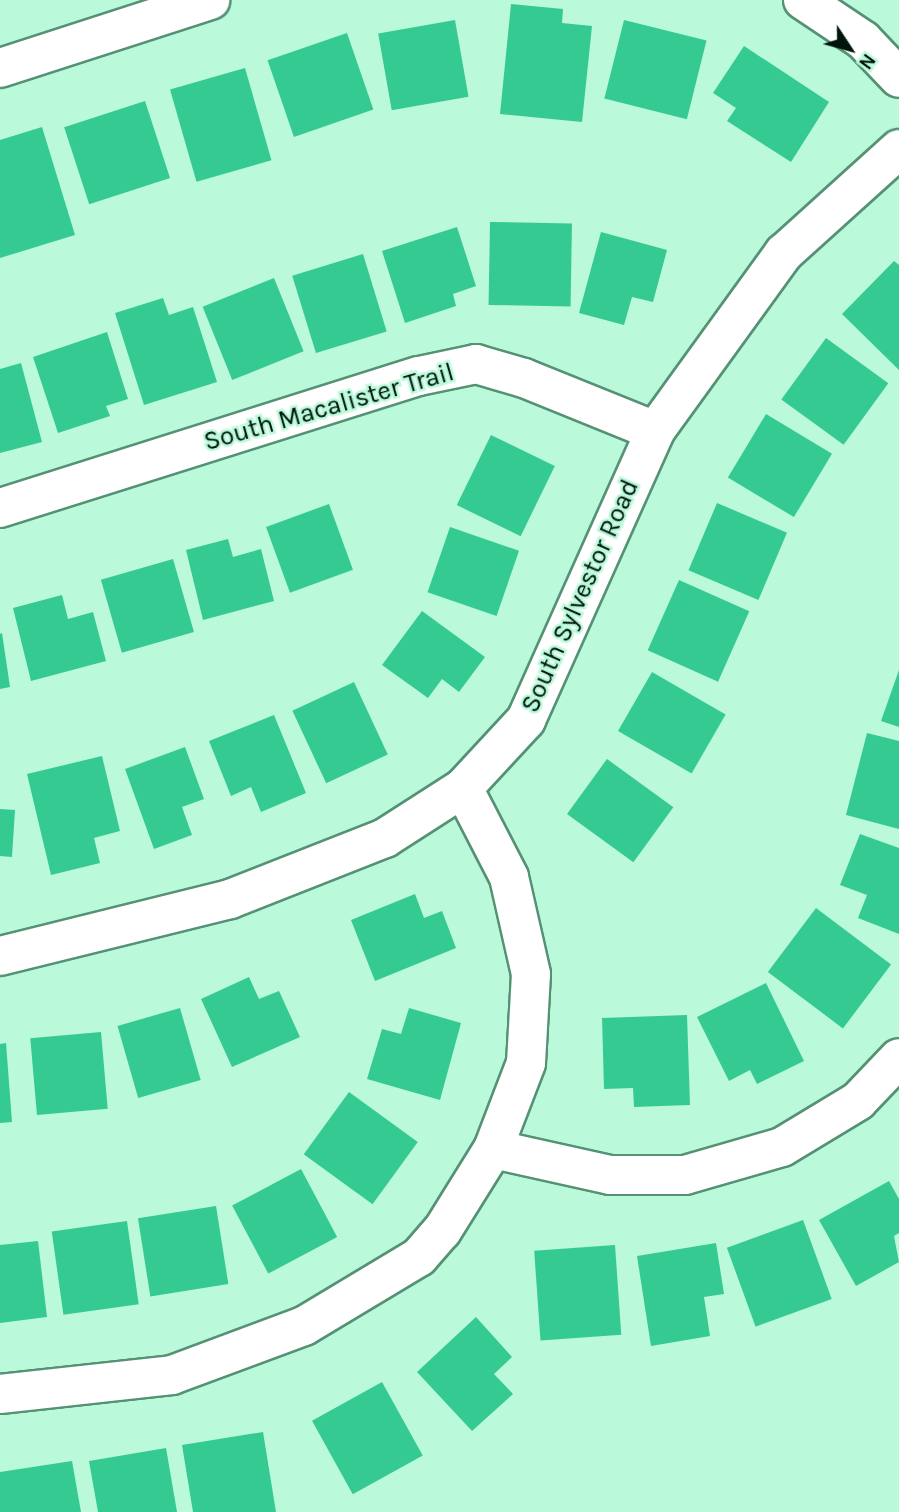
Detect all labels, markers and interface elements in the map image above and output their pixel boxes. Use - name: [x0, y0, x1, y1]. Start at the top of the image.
- north arrow: [815, 14, 885, 84]
- text: N: [854, 49, 880, 73]
- street label: South Macalister Trail: [200, 356, 458, 458]
- street label: South Sylvestor Road: [515, 475, 645, 717]

